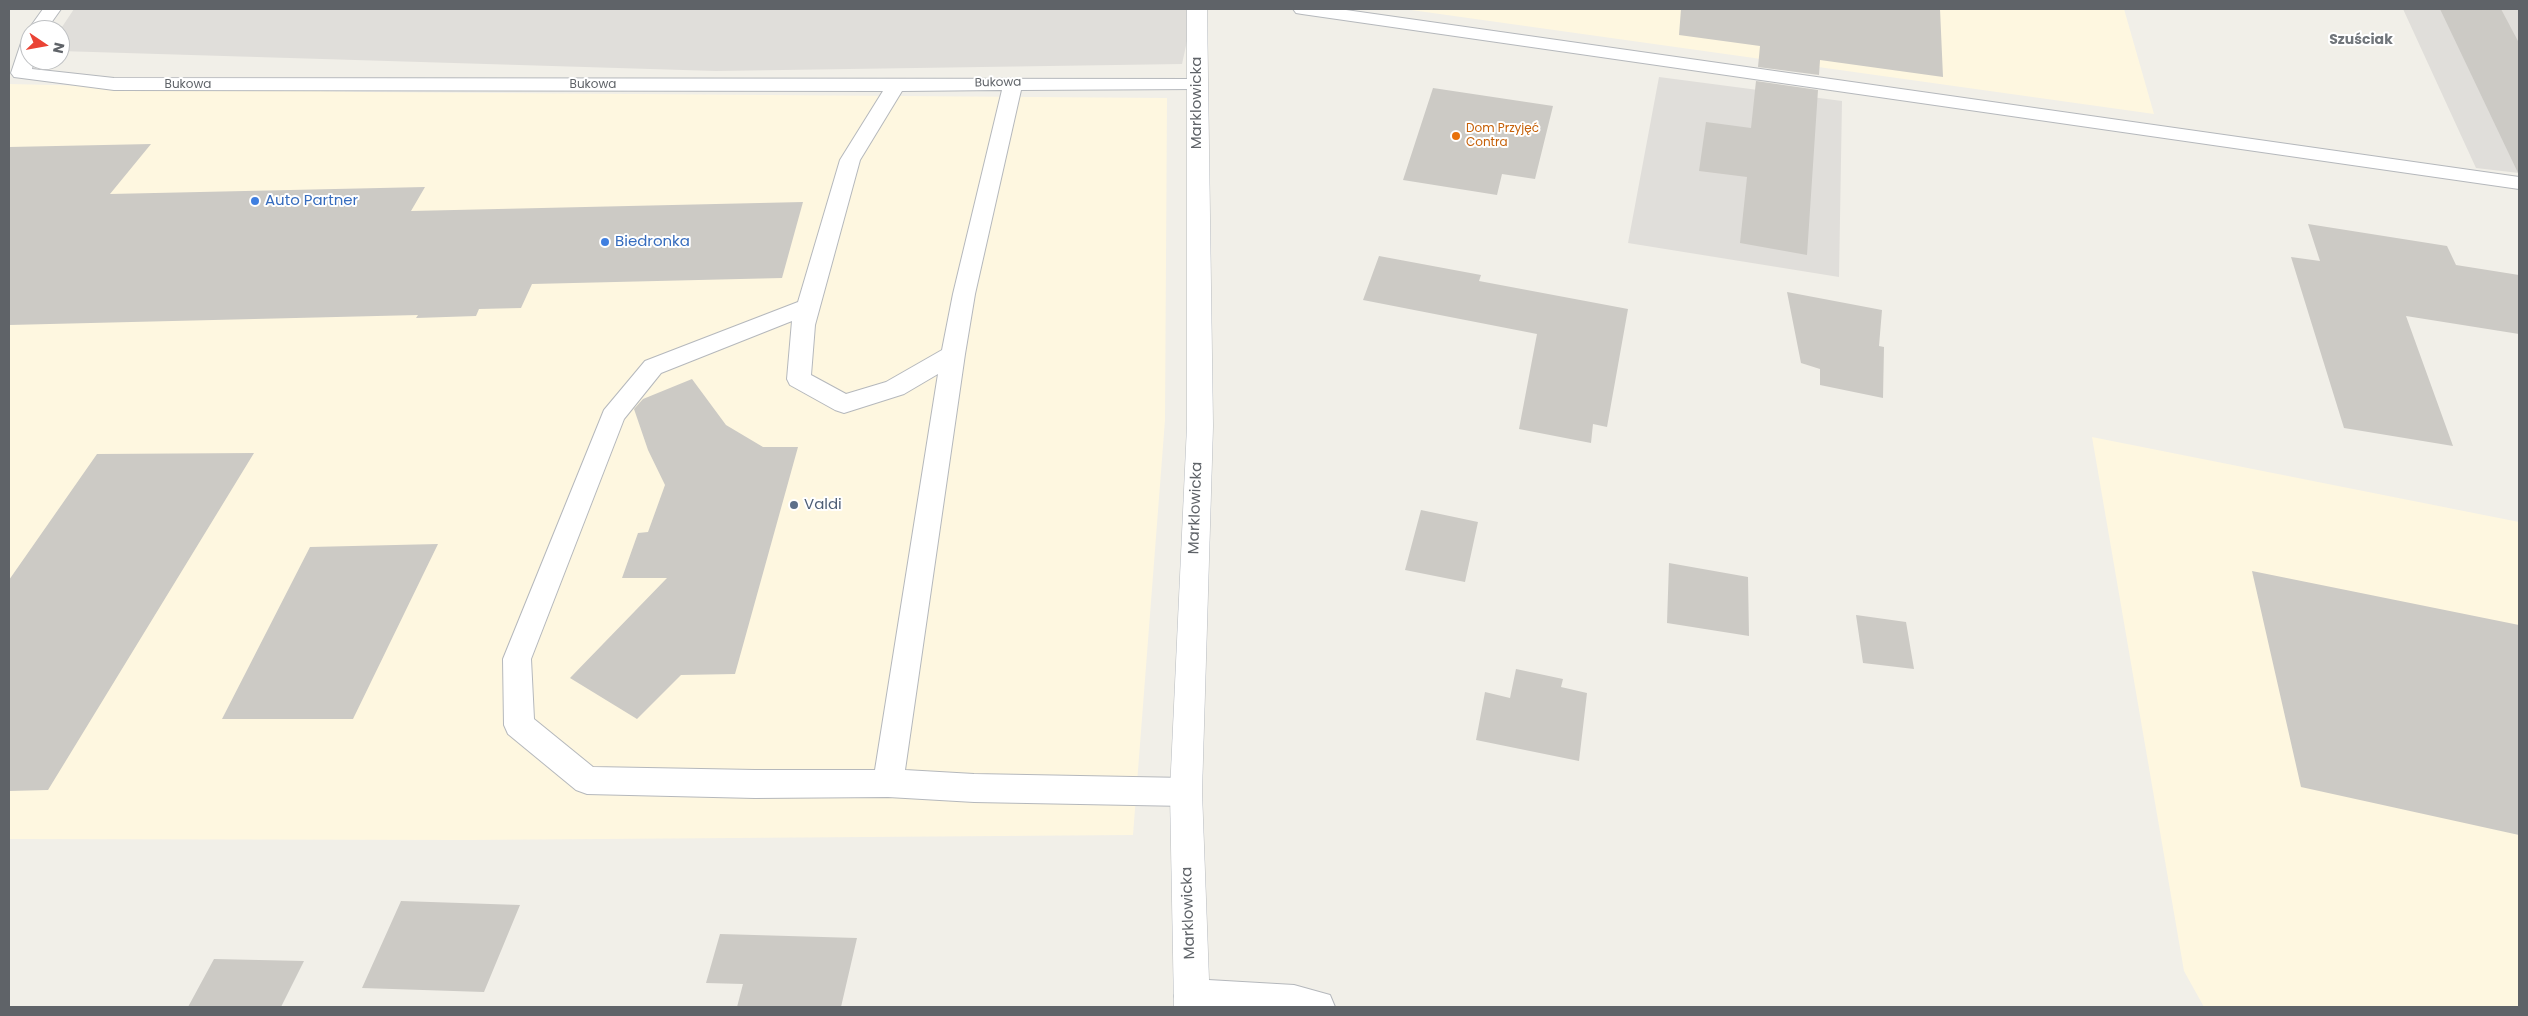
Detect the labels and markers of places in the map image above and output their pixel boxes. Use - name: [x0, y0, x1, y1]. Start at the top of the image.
- place label: Dom Przyjęć Contra: [1466, 122, 1539, 150]
- marker: Dom Przyjęć Contra: [1450, 130, 1462, 142]
- place label: Auto Partner: [265, 192, 358, 210]
- marker: Auto Partner: [249, 195, 261, 207]
- place label: Biedronka: [615, 233, 690, 251]
- marker: Biedronka: [599, 236, 611, 248]
- place label: Valdi: [804, 496, 842, 514]
- marker: Valdi: [788, 499, 800, 511]

